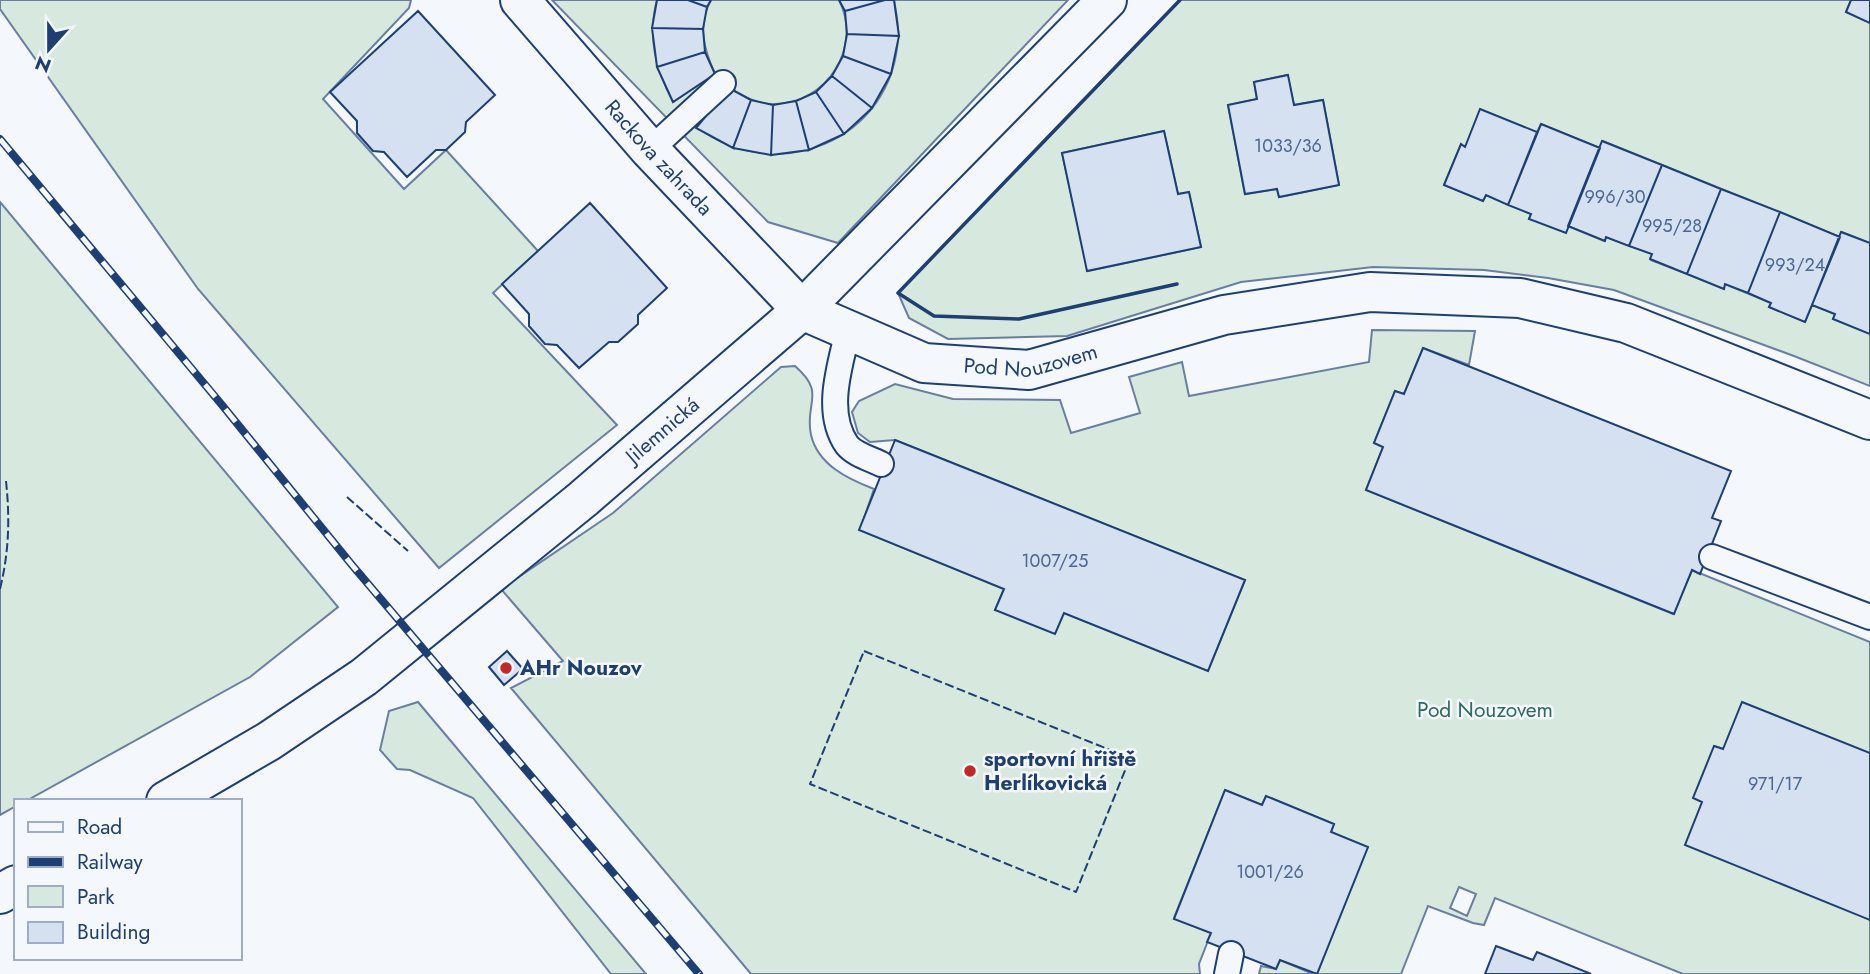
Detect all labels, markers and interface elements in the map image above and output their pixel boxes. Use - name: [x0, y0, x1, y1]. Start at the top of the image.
- north arrow: [14, 14, 84, 84]
- text: N: [31, 49, 55, 80]
- street label: Rackova zahrada: [598, 93, 720, 222]
- house number: 1033/36: [1254, 133, 1322, 159]
- house number: 996/30: [1584, 184, 1646, 210]
- house number: 995/28: [1642, 213, 1702, 239]
- house number: 993/24: [1765, 252, 1825, 278]
- street label: Pod Nouzovem: [963, 336, 1101, 385]
- street label: Jilemnická: [617, 390, 706, 473]
- house number: 1007/25: [1021, 548, 1089, 574]
- place label: AHr Nouzov: [519, 653, 643, 683]
- marker: AHr Nouzov: [498, 660, 514, 676]
- park label: Pod Nouzovem: [1417, 695, 1553, 725]
- place label: sportovní hřiště Herlíkovická: [984, 744, 1136, 798]
- marker: sportovní hřiště Herlíkovická: [962, 763, 978, 779]
- house number: 971/17: [1748, 771, 1803, 797]
- legend: [14, 799, 242, 960]
- text: Road: [77, 812, 122, 842]
- text: Railway: [77, 847, 143, 877]
- house number: 1001/26: [1236, 859, 1304, 885]
- text: Park: [77, 882, 115, 912]
- text: Building: [77, 917, 150, 947]

